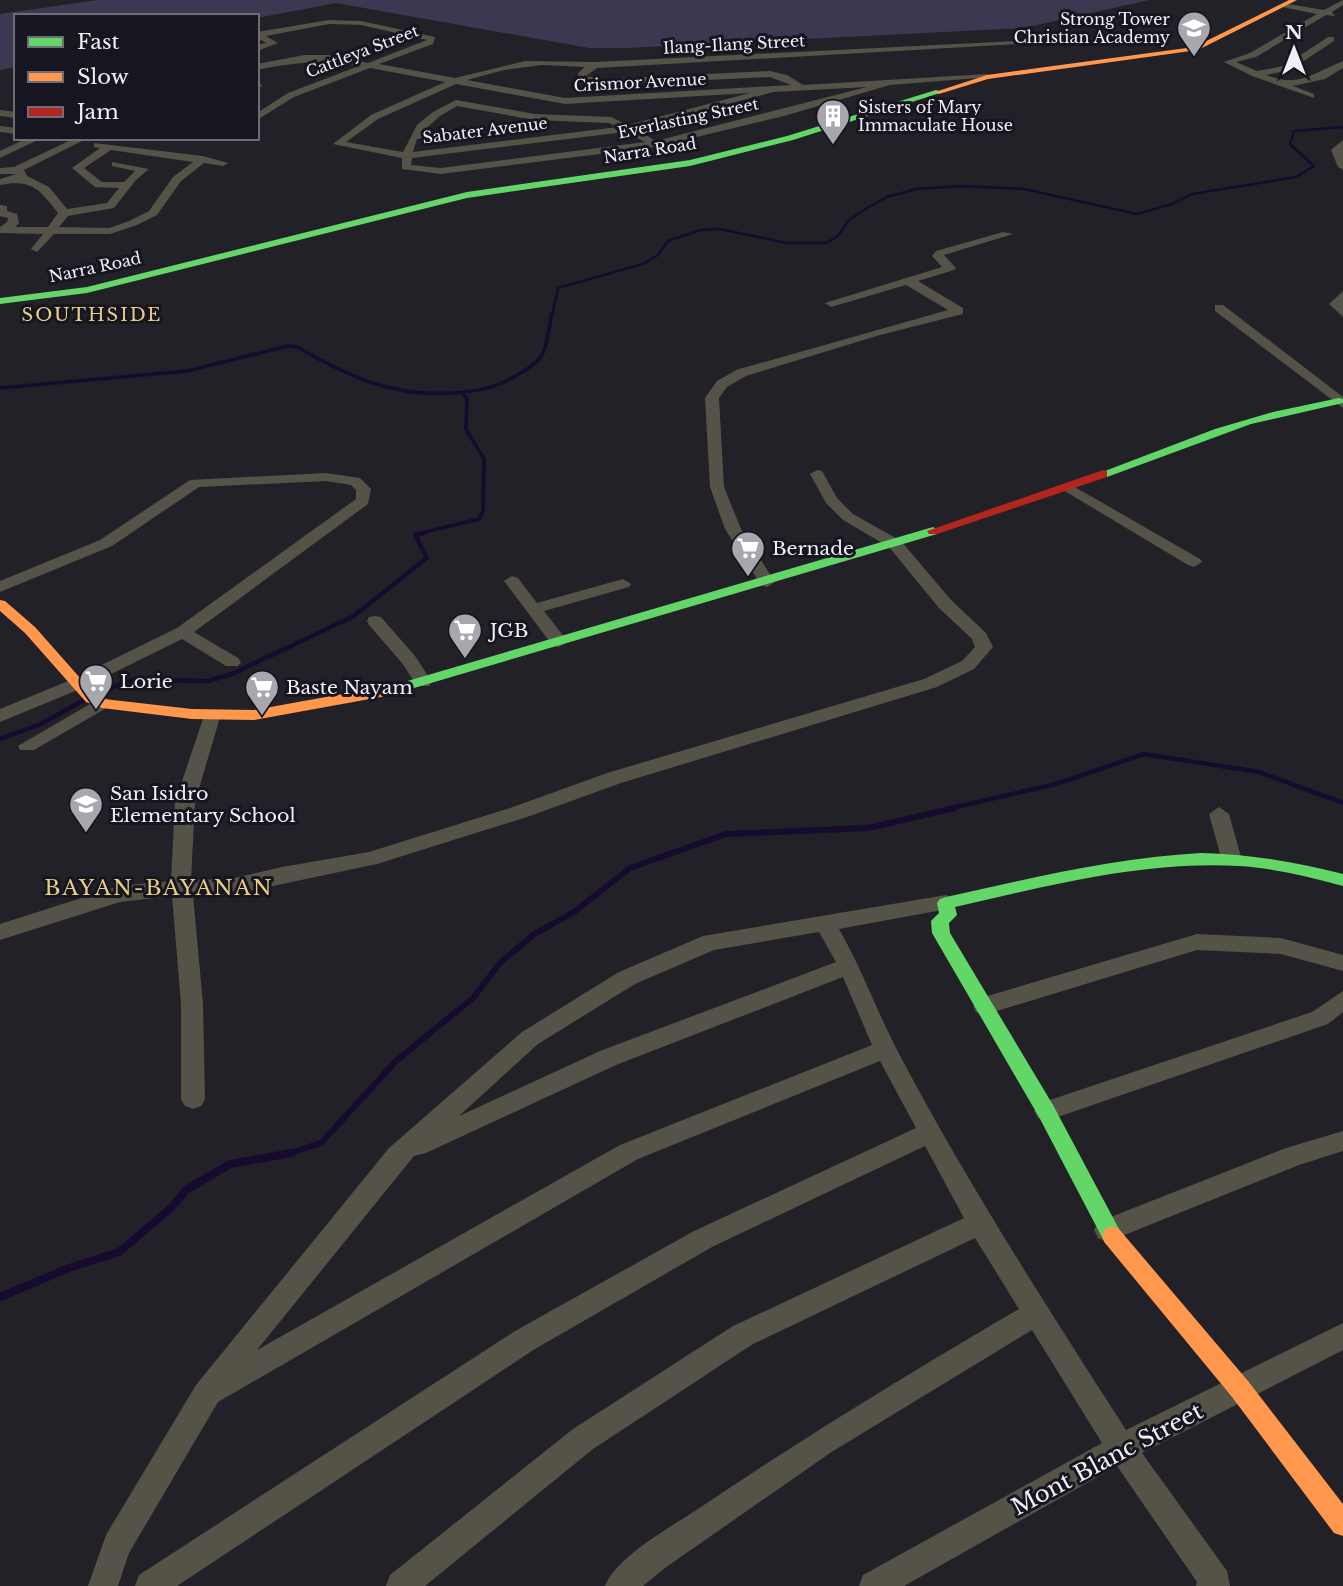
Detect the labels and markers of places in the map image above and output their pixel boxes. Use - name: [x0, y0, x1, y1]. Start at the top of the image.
- place label: Strong Tower Christian Academy: [1014, 9, 1171, 47]
- school or university icon: Strong Tower Christian Academy: [1175, 9, 1213, 58]
- building icon: Sisters of Mary Immaculate House: [814, 97, 852, 146]
- place label: Sisters of Mary Immaculate House: [858, 97, 1013, 135]
- supermarket icon: Bernade: [729, 529, 767, 578]
- place label: Bernade: [772, 537, 854, 560]
- supermarket icon: JGB: [446, 611, 484, 660]
- place label: JGB: [487, 619, 528, 642]
- supermarket icon: Lorie: [77, 662, 115, 711]
- supermarket icon: Baste Nayam: [243, 668, 281, 717]
- place label: Lorie: [120, 670, 173, 693]
- place label: Baste Nayam: [286, 676, 413, 699]
- place label: San Isidro Elementary School: [110, 782, 296, 827]
- school or university icon: San Isidro Elementary School: [67, 785, 105, 834]

